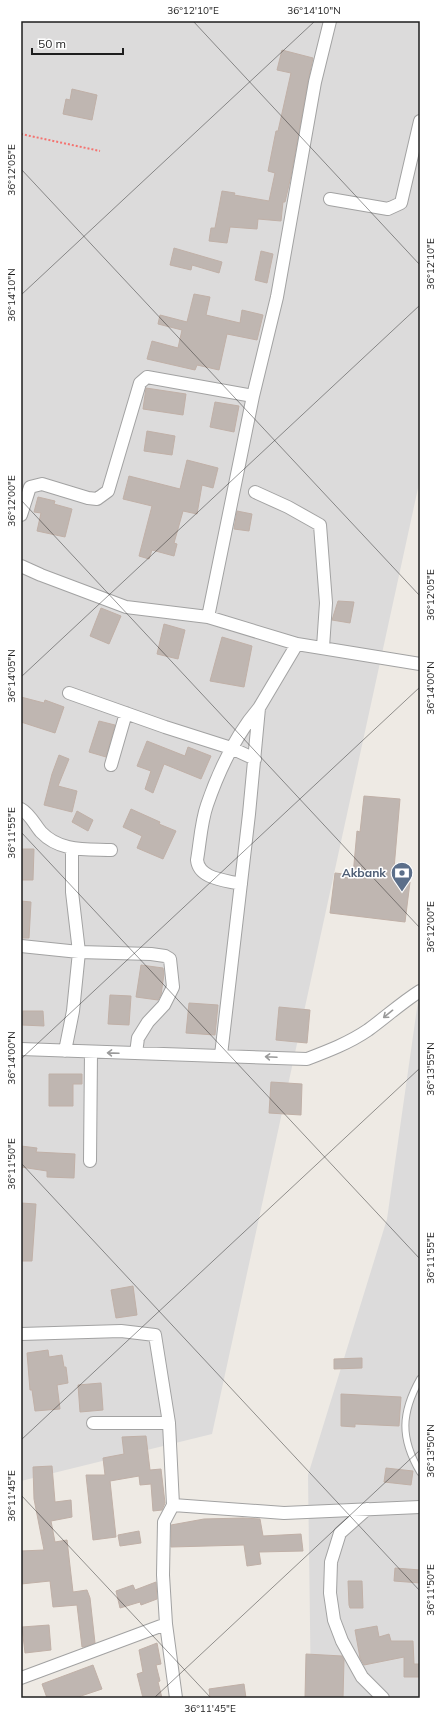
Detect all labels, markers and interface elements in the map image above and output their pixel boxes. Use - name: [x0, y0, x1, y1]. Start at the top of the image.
- text: 36°12'10"E: [167, 4, 219, 17]
- text: 36°14'10"N: [287, 4, 341, 17]
- scale bar: [32, 30, 123, 56]
- text: 50 m: [38, 36, 66, 51]
- text: 36°12'05"E: [5, 144, 18, 196]
- text: 36°12'10"E: [424, 238, 437, 290]
- text: 36°14'10"N: [5, 268, 18, 322]
- text: 36°12'00"E: [5, 475, 18, 527]
- text: 36°12'05"E: [424, 569, 437, 621]
- text: 36°14'05"N: [5, 649, 18, 703]
- text: 36°14'00"N: [424, 661, 437, 715]
- text: 36°11'55"E: [5, 807, 18, 859]
- bank icon: Akbank: [389, 860, 415, 893]
- place label: Akbank: [342, 865, 386, 880]
- text: 36°12'00"E: [424, 901, 437, 953]
- one-way arrow: [383, 1009, 393, 1018]
- text: 36°14'00"N: [5, 1031, 18, 1085]
- text: 36°13'55"N: [424, 1042, 437, 1096]
- one-way arrow: [107, 1049, 120, 1056]
- one-way arrow: [265, 1054, 278, 1061]
- text: 36°11'50"E: [5, 1138, 18, 1190]
- text: 36°11'55"E: [424, 1232, 437, 1284]
- text: 36°13'50"N: [424, 1424, 437, 1478]
- text: 36°11'45"E: [5, 1470, 18, 1522]
- text: 36°11'50"E: [424, 1564, 437, 1616]
- text: 36°11'45"E: [184, 1702, 236, 1715]

